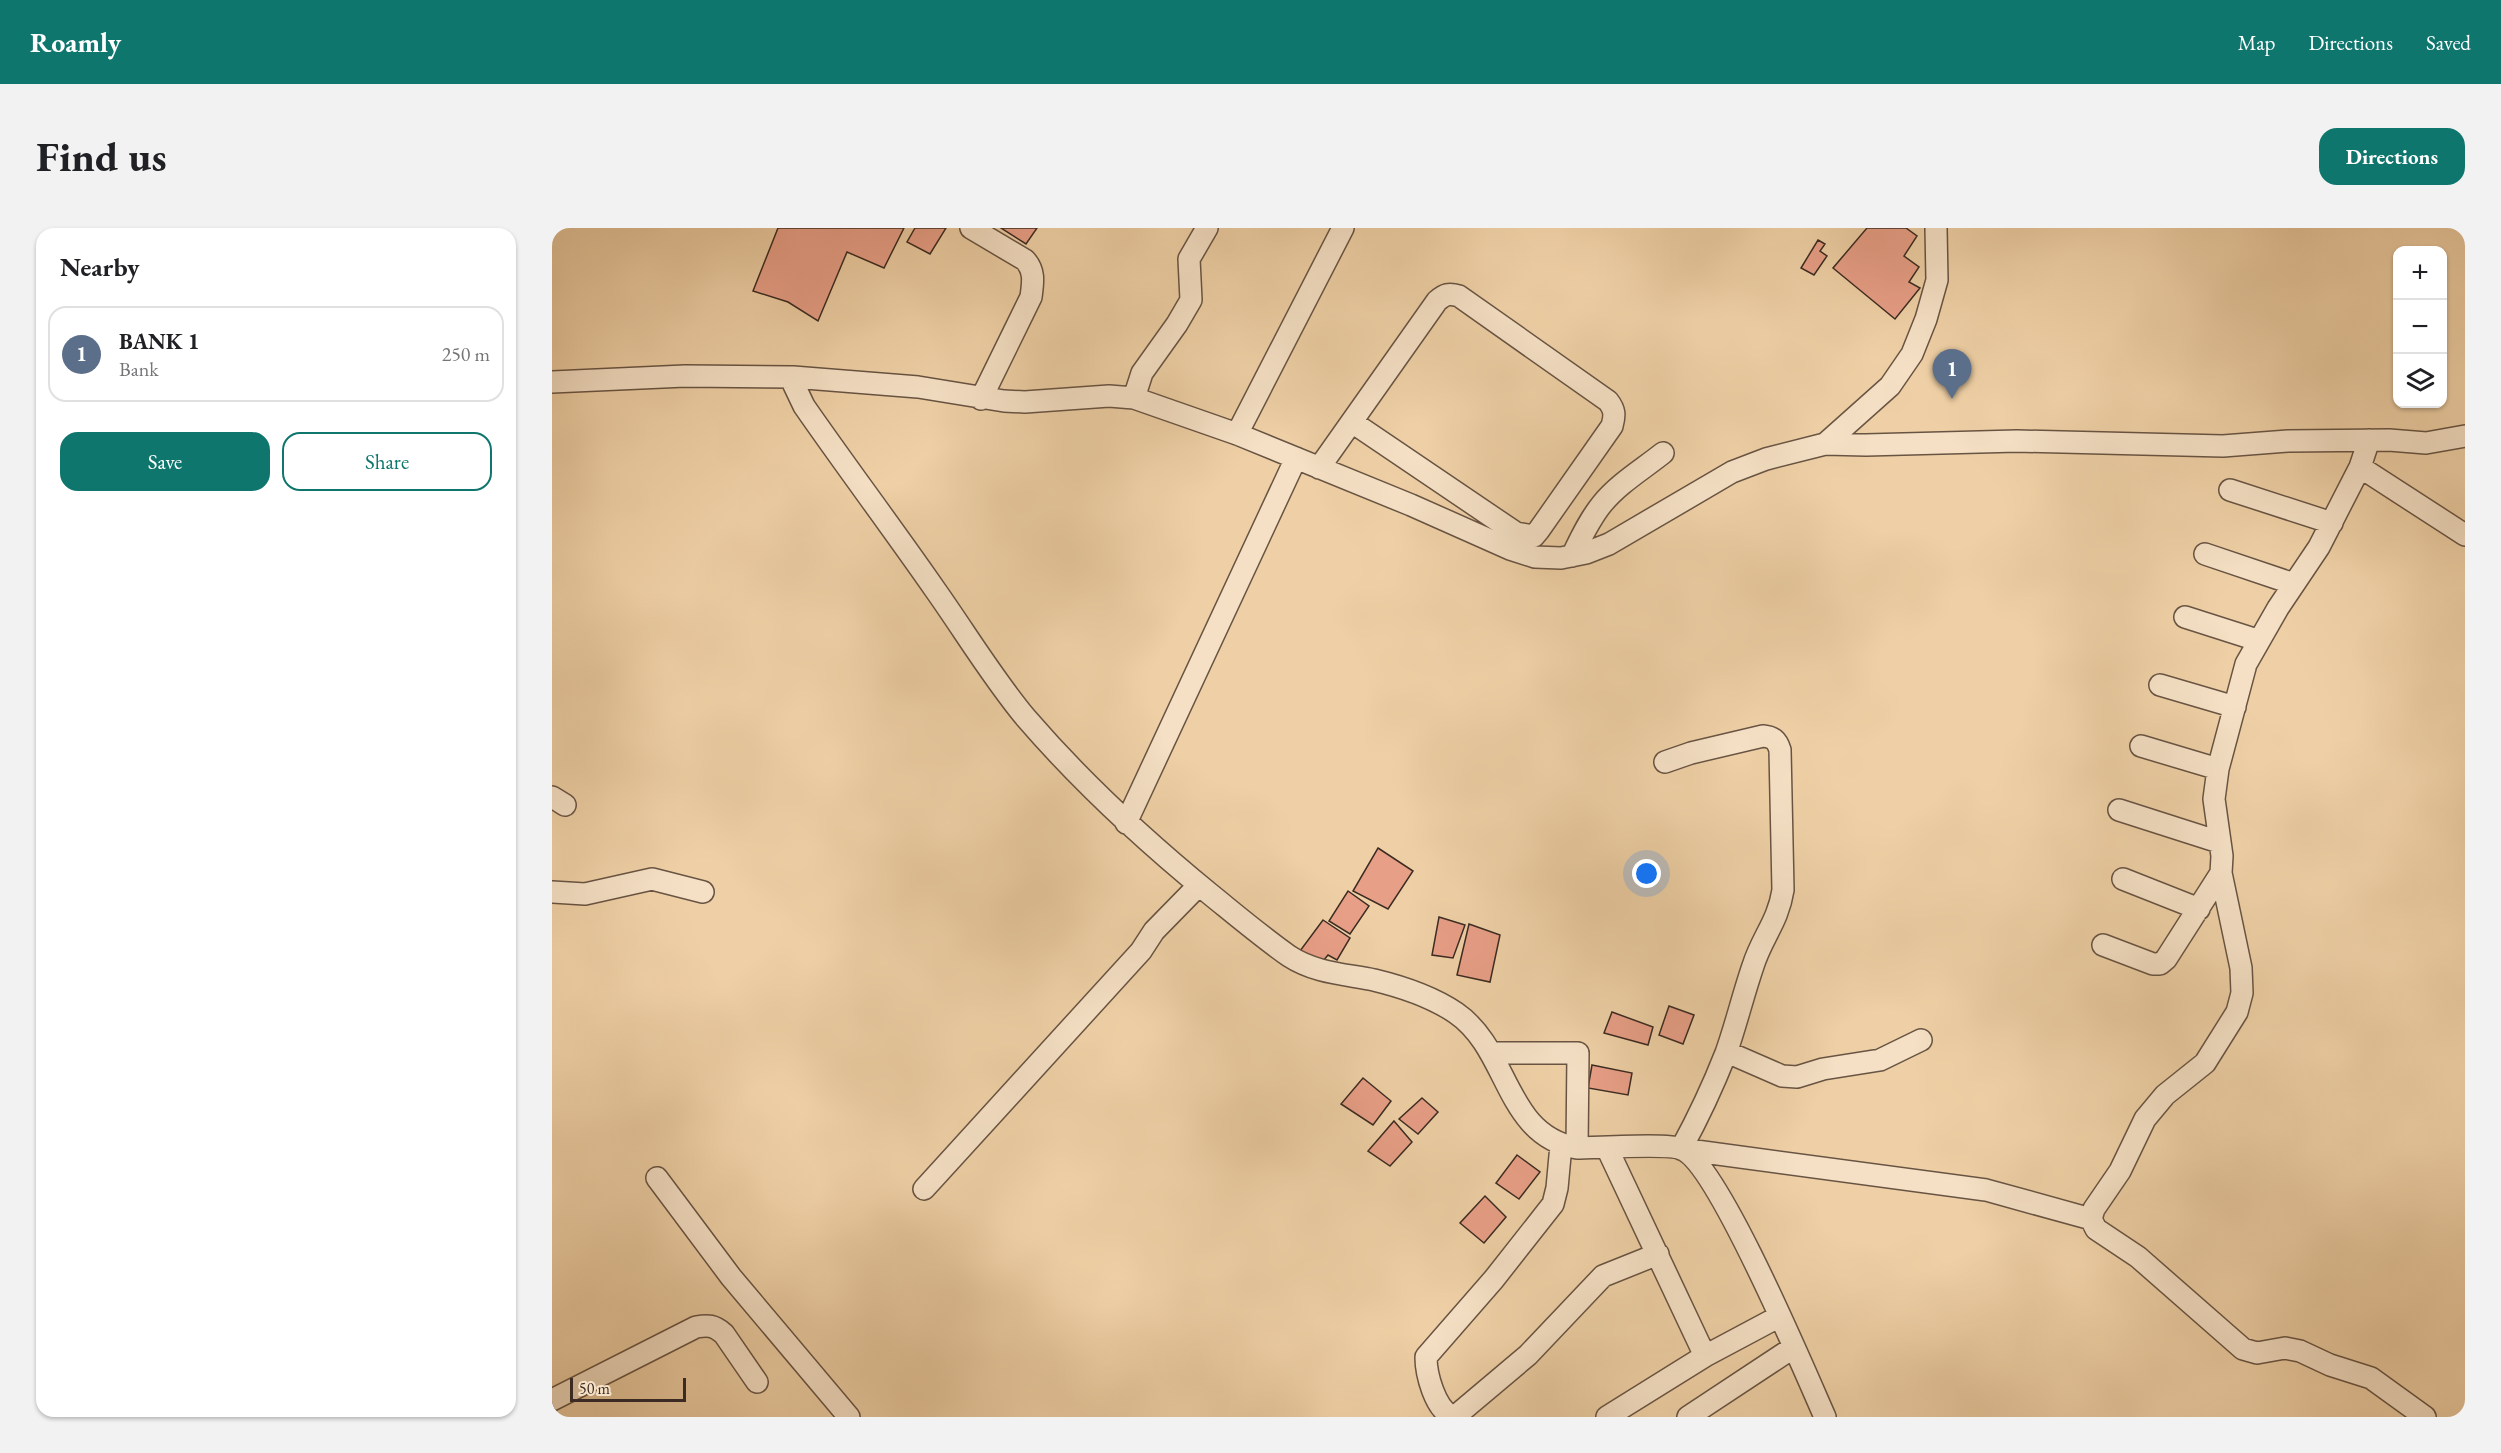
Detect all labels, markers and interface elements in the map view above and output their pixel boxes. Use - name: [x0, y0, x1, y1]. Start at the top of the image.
- text: Roamly: [30, 24, 121, 60]
- text: Map: [2238, 29, 2275, 56]
- text: Directions: [2308, 29, 2393, 56]
- text: Saved: [2426, 29, 2471, 56]
- button: Directions: [2319, 128, 2465, 185]
- text: Find us: [36, 129, 167, 184]
- map controls: [2393, 246, 2447, 408]
- button: +: [2393, 246, 2447, 300]
- text: Nearby: [60, 250, 140, 284]
- button: −: [2393, 300, 2447, 354]
- text: BANK 1: [119, 327, 199, 356]
- text: 1: [76, 341, 87, 367]
- text: 250 m: [442, 341, 490, 367]
- pin: 1: [1932, 350, 1972, 399]
- button: layers: [2393, 354, 2447, 408]
- text: Bank: [119, 356, 159, 382]
- button: Save: [60, 432, 270, 491]
- button: Share: [282, 432, 492, 491]
- your location: [1632, 859, 1661, 888]
- scale bar: [570, 1375, 686, 1402]
- text: 50 m: [579, 1378, 610, 1399]

